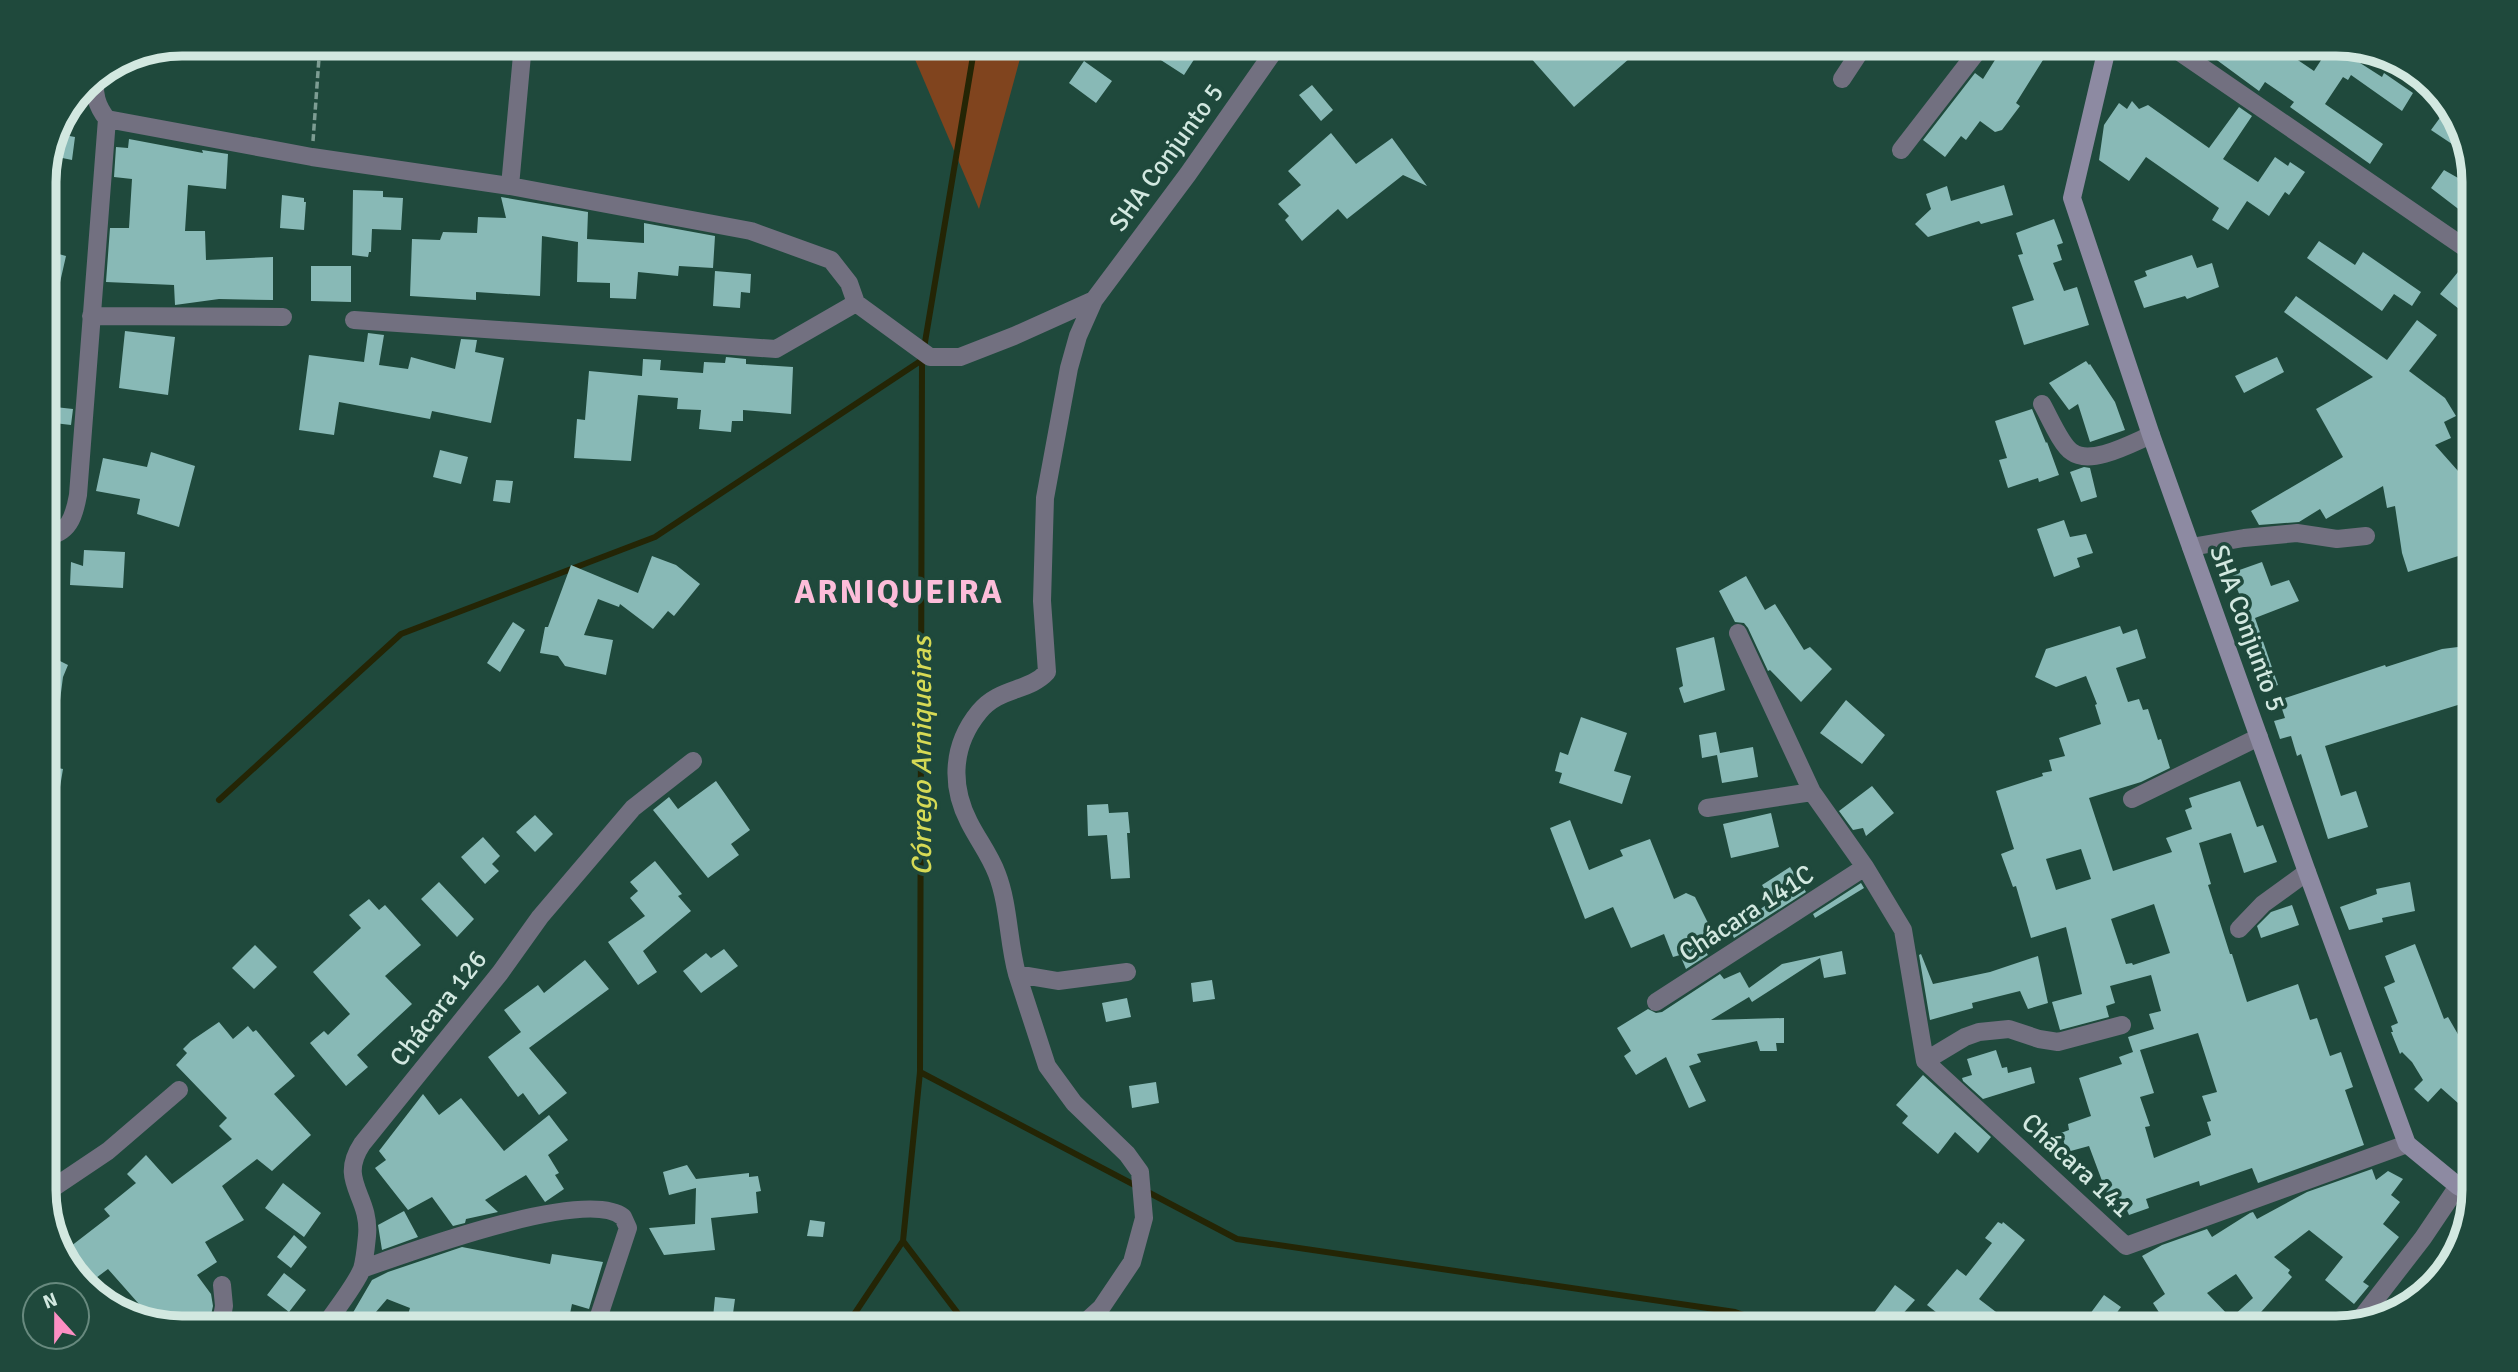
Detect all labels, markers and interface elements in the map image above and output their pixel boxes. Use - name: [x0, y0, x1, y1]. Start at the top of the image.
- street label: SHA Conjunto 5: [1103, 78, 1231, 238]
- street label: SHA Conjunto 5: [2202, 541, 2292, 716]
- district label: ARNIQUEIRA: [794, 572, 1004, 613]
- water label: Córrego Arniqueiras: [905, 634, 939, 876]
- street label: Chácara 141C: [1673, 858, 1820, 969]
- street label: Chácara 126: [383, 944, 494, 1073]
- street label: Chácara 141: [2015, 1107, 2138, 1225]
- north arrow: [21, 1281, 91, 1351]
- text: N: [40, 1287, 61, 1315]

